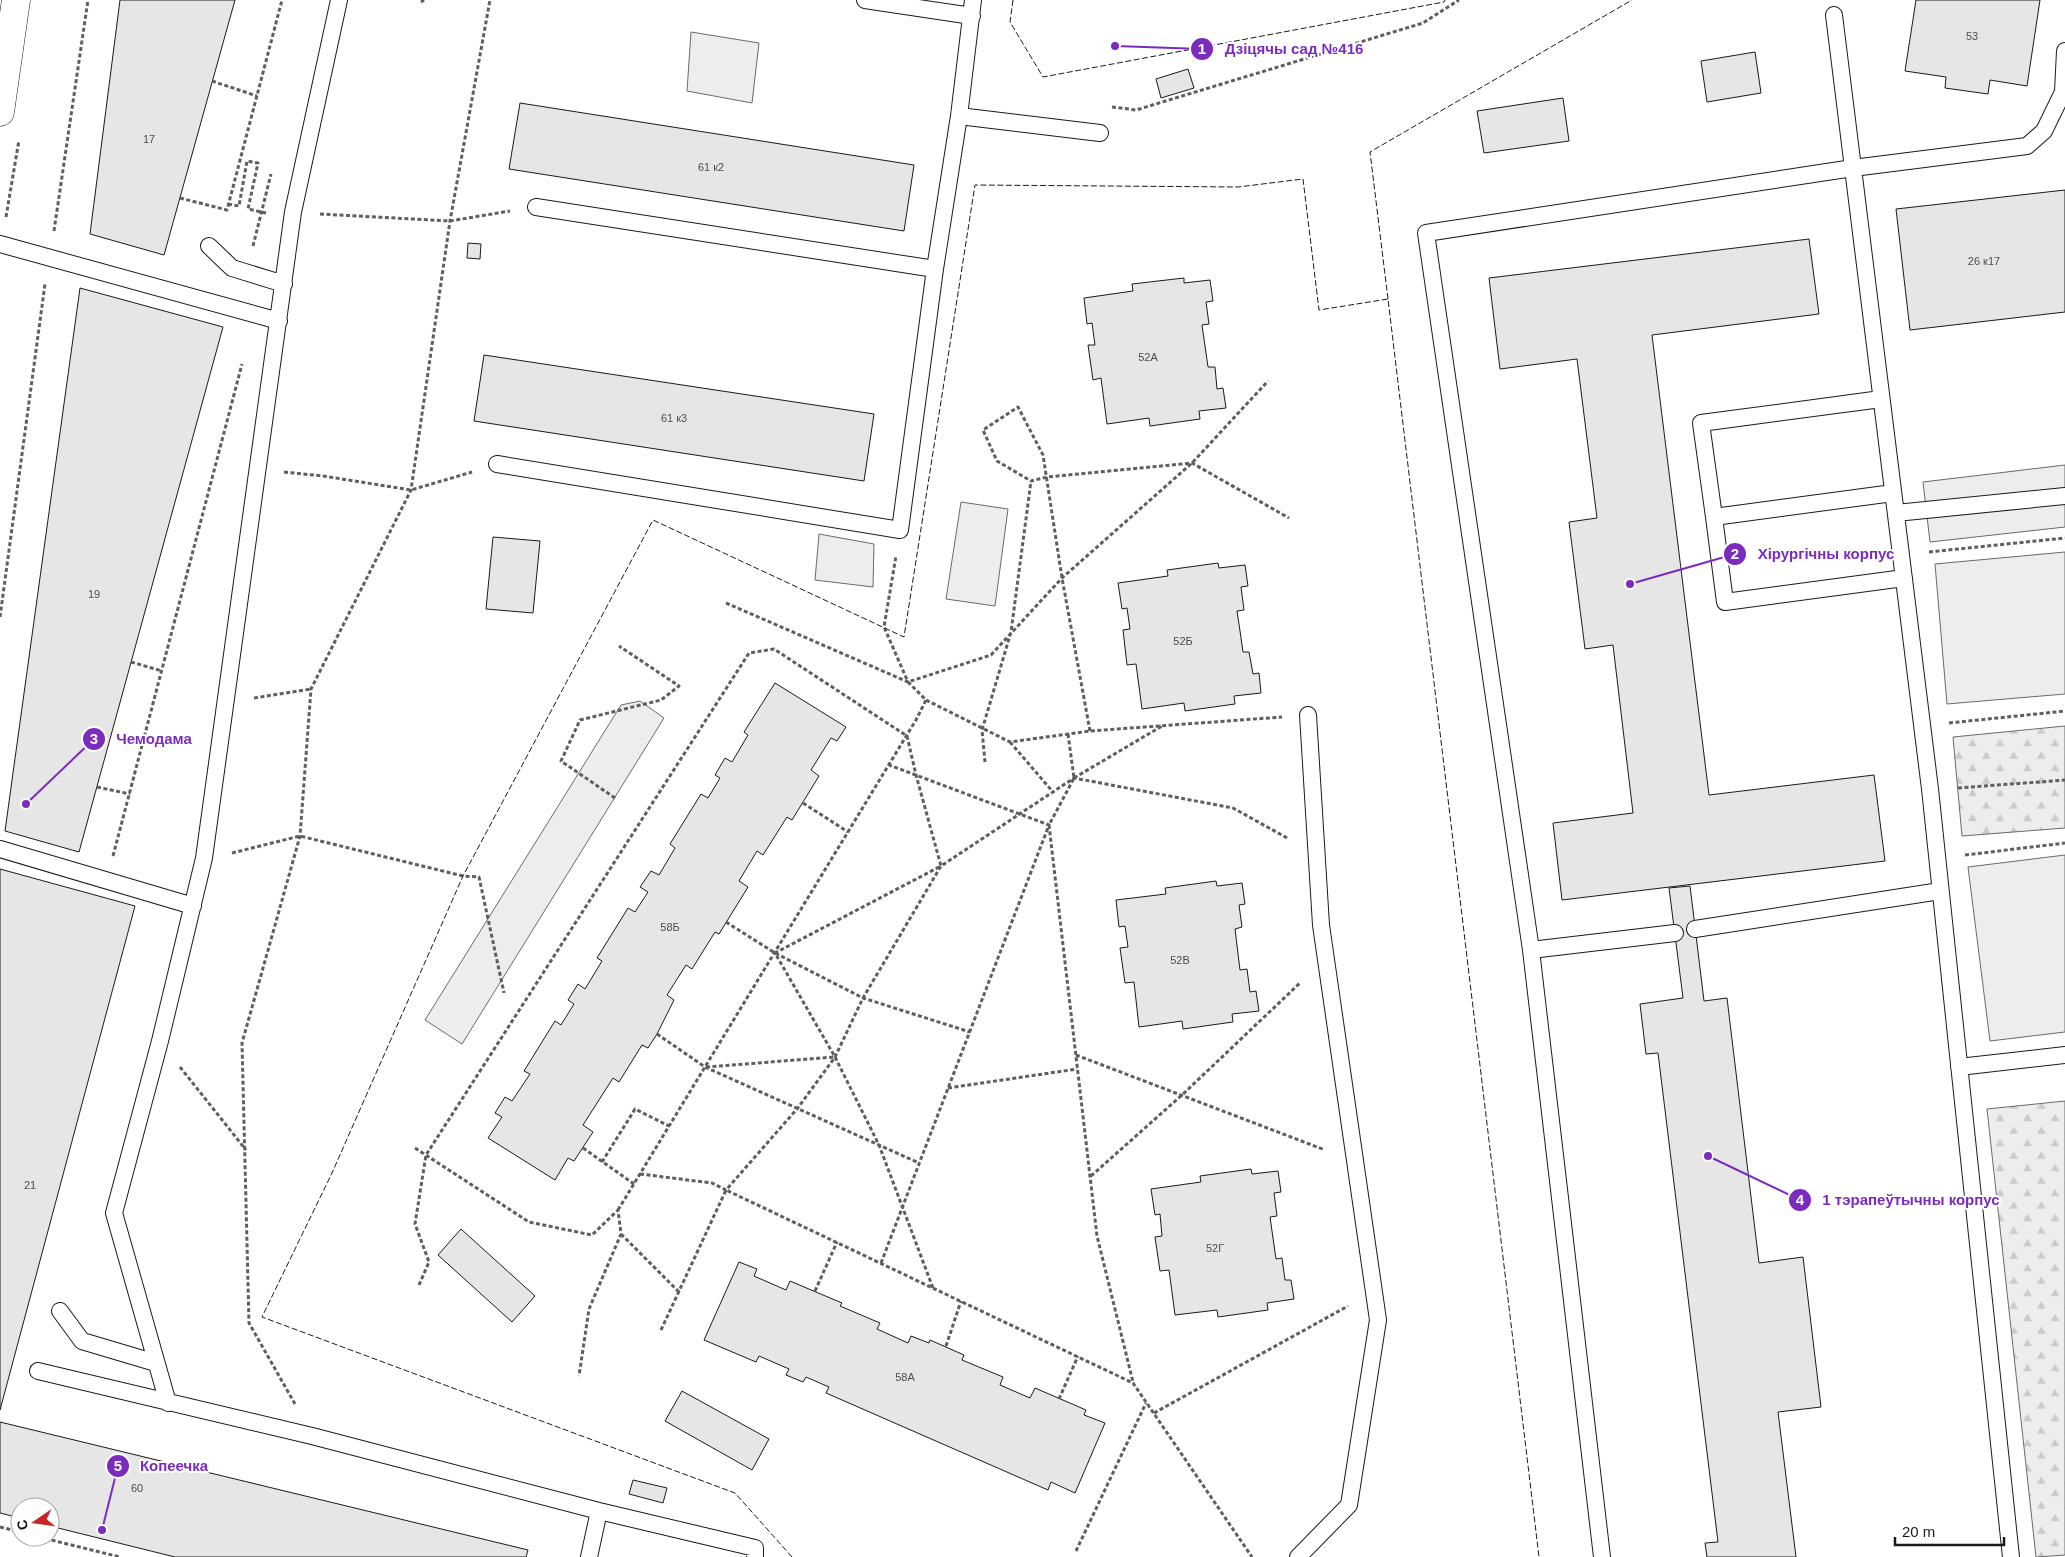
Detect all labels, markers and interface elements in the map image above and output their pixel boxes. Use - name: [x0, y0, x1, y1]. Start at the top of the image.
- house number: 53: [1966, 30, 1978, 42]
- callout: Дзіцячы сад №416: [1189, 34, 1373, 64]
- text: 1: [1198, 40, 1206, 57]
- text: Дзіцячы сад №416: [1225, 40, 1363, 57]
- house number: 17: [143, 133, 155, 145]
- house number: 61 к2: [698, 161, 724, 173]
- house number: 26 к17: [1968, 255, 2000, 267]
- house number: 52А: [1138, 351, 1158, 363]
- house number: 61 к3: [661, 412, 687, 424]
- callout: Хірургічны корпус: [1723, 539, 1904, 569]
- text: 2: [1731, 545, 1739, 562]
- text: Хірургічны корпус: [1758, 545, 1894, 562]
- house number: 19: [88, 588, 100, 600]
- house number: 52Б: [1173, 635, 1193, 647]
- callout: Чемодама: [81, 724, 202, 754]
- text: 3: [90, 730, 98, 747]
- text: Чемодама: [116, 730, 192, 747]
- house number: 58Б: [660, 921, 680, 933]
- house number: 52В: [1170, 954, 1190, 966]
- house number: 21: [24, 1179, 36, 1191]
- callout: 1 тэрапеўтычны корпус: [1787, 1185, 2009, 1215]
- text: 4: [1796, 1191, 1805, 1208]
- text: 1 тэрапеўтычны корпус: [1822, 1191, 2000, 1208]
- house number: 52Г: [1206, 1242, 1224, 1254]
- house number: 58А: [895, 1371, 915, 1383]
- callout: Копеечка: [105, 1451, 218, 1481]
- text: 5: [114, 1457, 122, 1474]
- text: Копеечка: [140, 1457, 209, 1474]
- house number: 60: [131, 1482, 143, 1494]
- north arrow: [10, 1497, 60, 1547]
- scale bar: [1895, 1514, 2004, 1546]
- text: С: [13, 1518, 31, 1532]
- text: 20 m: [1902, 1523, 1935, 1540]

